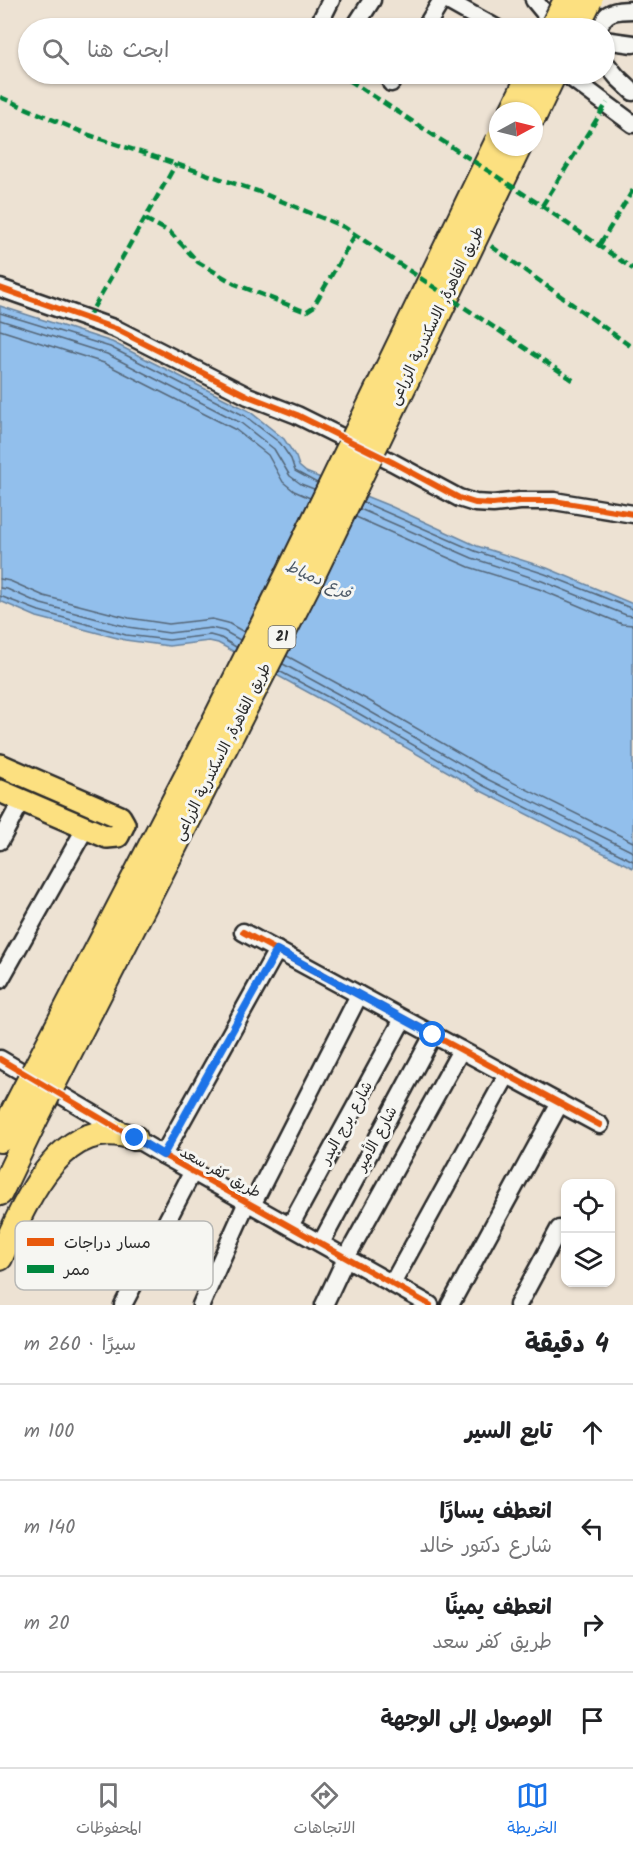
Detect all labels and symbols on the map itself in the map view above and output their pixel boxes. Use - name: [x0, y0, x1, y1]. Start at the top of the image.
- north arrow: [489, 102, 543, 156]
- street label: طريق القاهرة, الاسكندرية الزراعى: [383, 222, 491, 410]
- water label: فرع دمياط: [281, 554, 356, 607]
- road number: 21: [268, 626, 296, 648]
- street label: طريق القاهرة, الاسكندرية الزراعى: [168, 659, 278, 845]
- route start: [419, 1021, 445, 1047]
- street label: شارع برج البدر: [314, 1077, 380, 1170]
- street label: شارع الأمير: [349, 1102, 404, 1178]
- route end: [121, 1124, 147, 1150]
- street label: طريق كفر سعد: [175, 1141, 265, 1205]
- legend: [15, 1221, 213, 1290]
- text: مسار دراجات: [64, 1231, 151, 1256]
- text: ممر: [62, 1258, 90, 1283]

